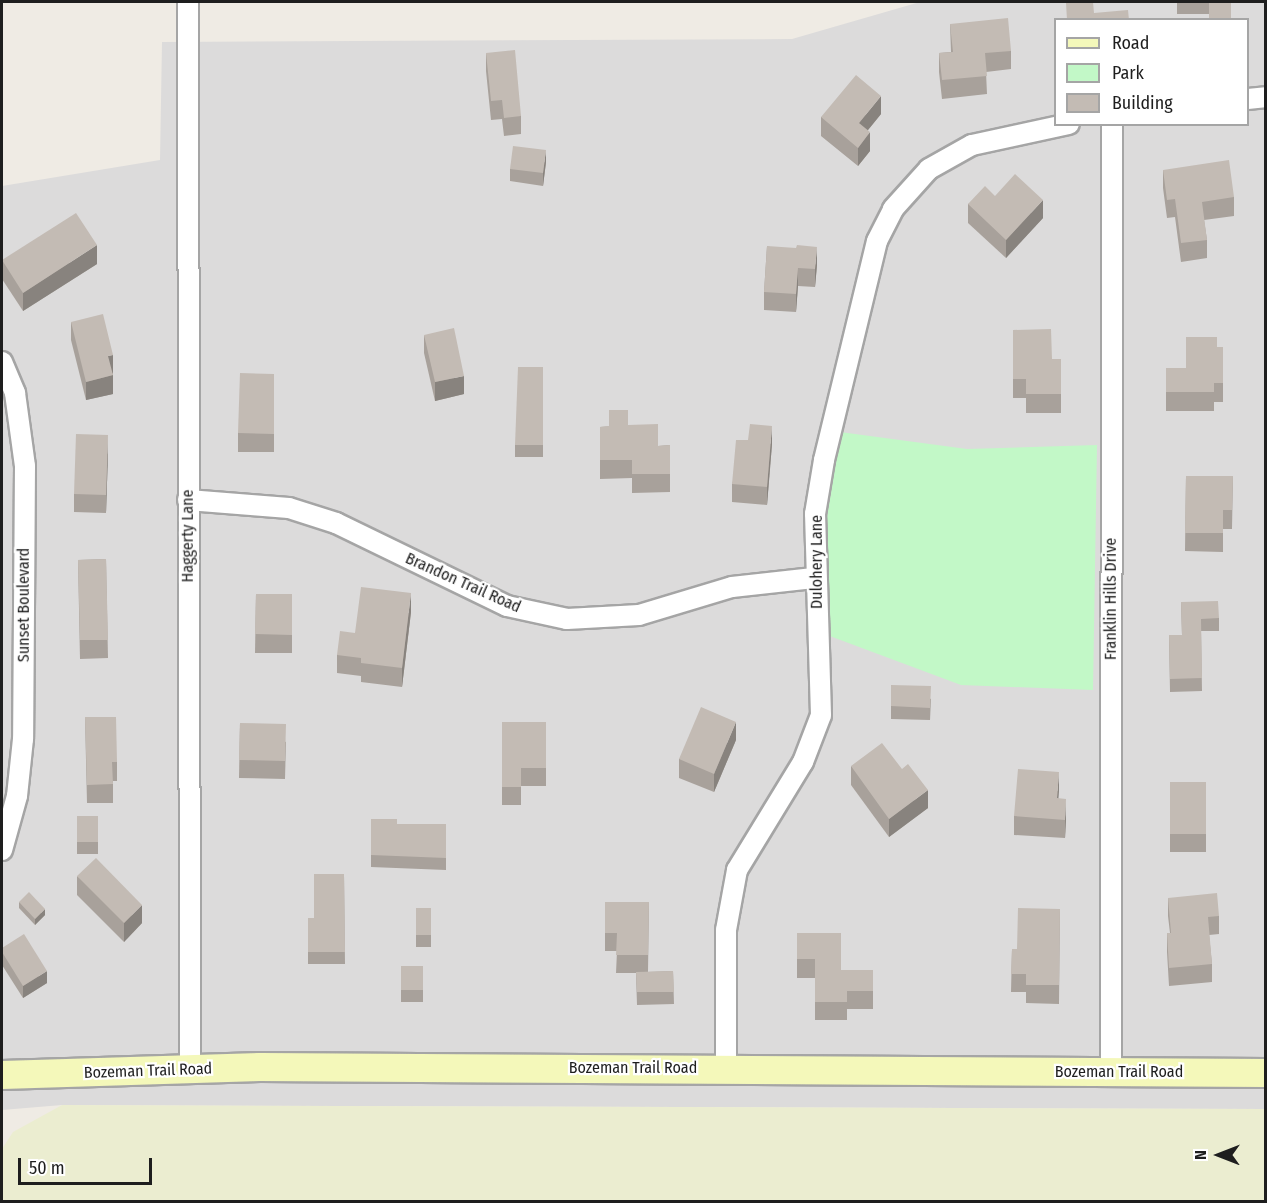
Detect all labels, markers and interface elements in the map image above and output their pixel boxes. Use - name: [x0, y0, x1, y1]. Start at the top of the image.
- legend: [1054, 18, 1249, 126]
- text: Road: [1112, 32, 1149, 54]
- text: Park: [1112, 62, 1144, 84]
- text: Building: [1112, 92, 1173, 114]
- street label: Haggerty Lane: [178, 490, 198, 582]
- street label: Dulohery Lane: [807, 515, 827, 609]
- street label: Franklin Hills Drive: [1101, 538, 1121, 660]
- street label: Sunset Boulevard: [14, 548, 34, 662]
- street label: Brandon Trail Road: [402, 549, 524, 617]
- street label: Bozeman Trail Road: [569, 1058, 697, 1078]
- street label: Bozeman Trail Road: [83, 1059, 213, 1083]
- street label: Bozeman Trail Road: [1055, 1062, 1183, 1082]
- north arrow: [1189, 1125, 1249, 1185]
- scale bar: [21, 1146, 154, 1184]
- text: N: [1191, 1150, 1210, 1160]
- text: 50 m: [29, 1157, 65, 1179]

